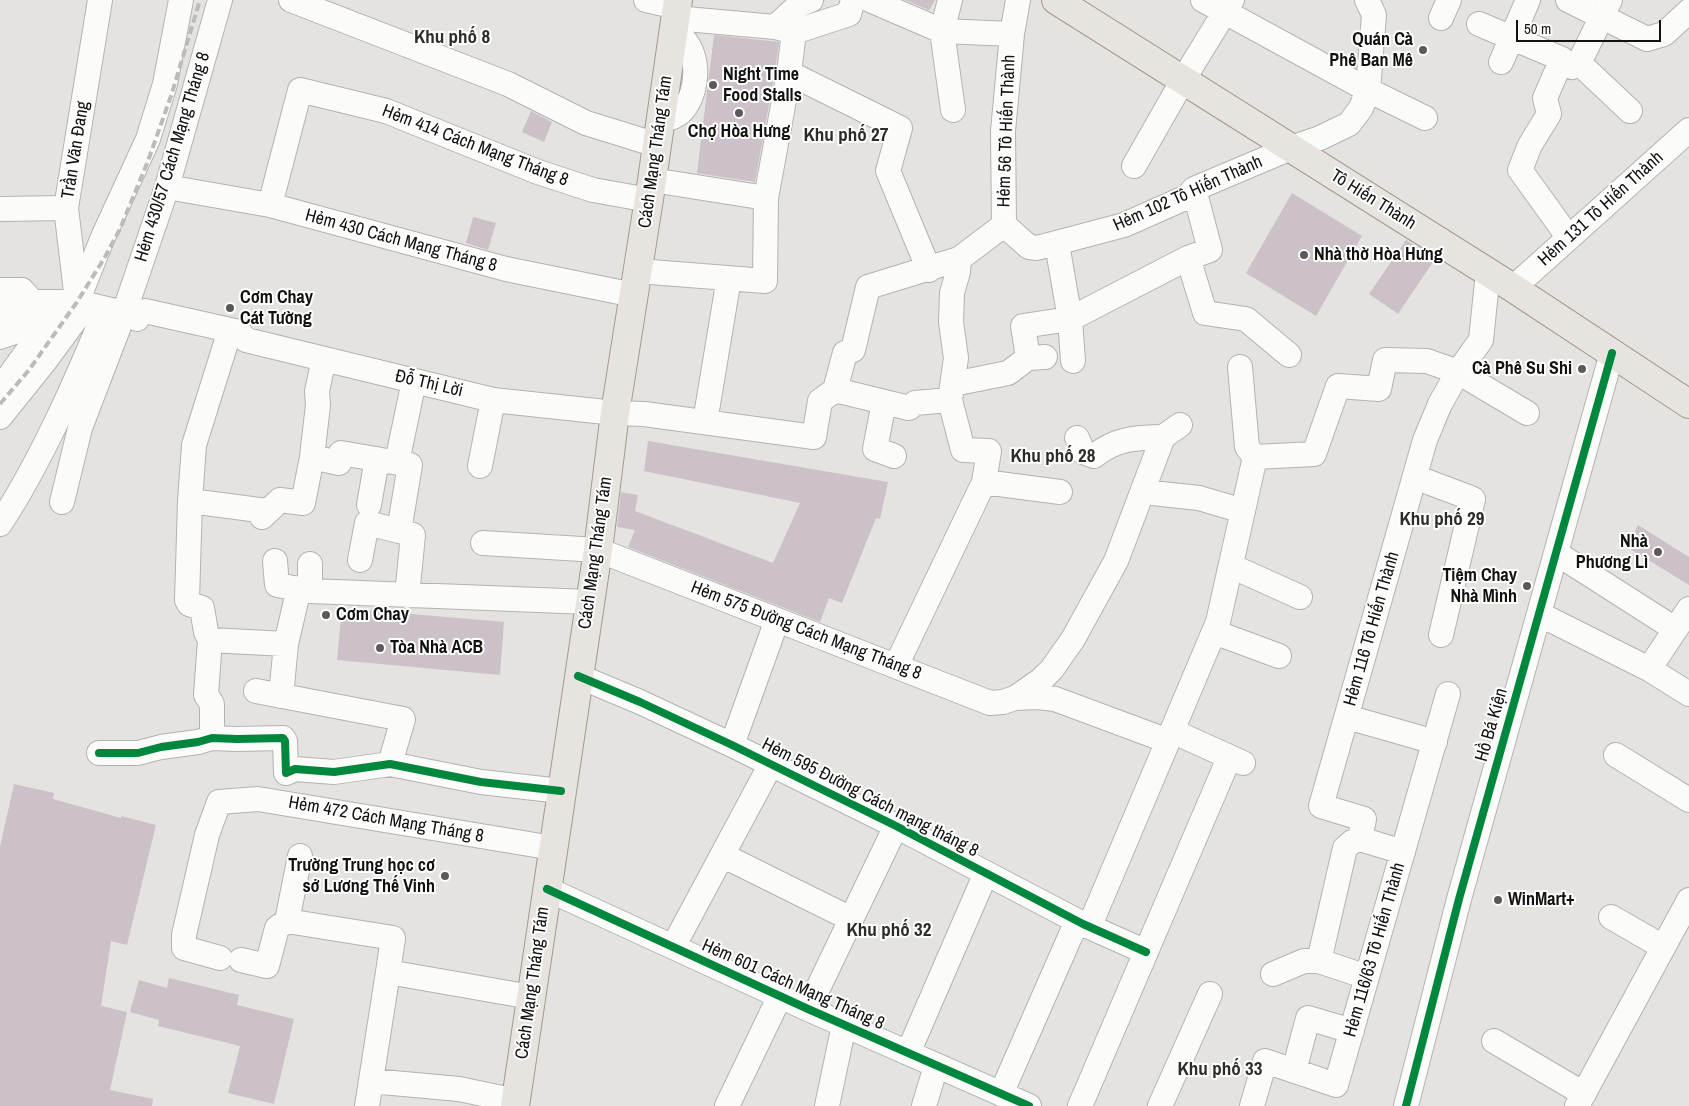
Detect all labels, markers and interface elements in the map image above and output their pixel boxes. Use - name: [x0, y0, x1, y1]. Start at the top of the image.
- scale bar: [1519, 10, 1664, 42]
- text: 50 m: [1524, 18, 1551, 39]
- district label: Khu phố 8: [414, 27, 490, 49]
- place label: Quán Cà Phê Ban Mê: [1329, 29, 1413, 72]
- marker: Quán Cà Phê Ban Mê: [1417, 44, 1429, 56]
- street label: Hẻm 430/57 Cách Mạng Tháng 8: [131, 49, 215, 265]
- street label: Hẻm 56 Tô Hiến Thành: [994, 54, 1020, 208]
- place label: Night Time Food Stalls: [723, 64, 802, 106]
- street label: Cách Mạng Tháng Tám: [635, 74, 677, 230]
- marker: Night Time Food Stalls: [707, 79, 719, 91]
- street label: Trần Văn Ðang: [58, 100, 94, 200]
- street label: Hẻm 414 Cách Mạng Tháng 8: [379, 100, 571, 192]
- marker: Chợ Hòa Hưng: [733, 107, 745, 119]
- place label: Chợ Hòa Hưng: [688, 121, 790, 143]
- district label: Khu phố 27: [804, 125, 888, 147]
- street label: Hẻm 131 Tô Hiến Thành: [1534, 147, 1668, 271]
- street label: Hẻm 102 Tô Hiến Thành: [1110, 151, 1266, 237]
- street label: Tô Hiến Thành: [1326, 165, 1420, 235]
- street label: Hẻm 430 Cách Mạng Tháng 8: [303, 205, 499, 277]
- place label: Nhà thờ Hòa Hưng: [1314, 244, 1443, 266]
- marker: Nhà thờ Hòa Hưng: [1298, 249, 1310, 261]
- place label: Cơm Chay Cát Tường: [240, 287, 313, 330]
- marker: Cơm Chay Cát Tường: [224, 302, 236, 314]
- place label: Cà Phê Su Shi: [1472, 358, 1572, 380]
- marker: Cà Phê Su Shi: [1576, 363, 1588, 375]
- street label: Đỗ Thị Lời: [393, 366, 465, 402]
- district label: Khu phố 28: [1011, 446, 1095, 468]
- street label: Cách Mạng Tháng Tám: [575, 475, 617, 631]
- district label: Khu phố 29: [1400, 509, 1484, 531]
- place label: Nhà Phương Lì: [1576, 531, 1648, 574]
- marker: Nhà Phương Lì: [1652, 546, 1664, 558]
- street label: Hẻm 116 Tô Hiến Thành: [1340, 549, 1404, 709]
- place label: Tiệm Chay Nhà Mình: [1443, 565, 1517, 608]
- street label: Hẻm 575 Đường Cách Mạng Tháng 8: [688, 577, 924, 685]
- marker: Tiệm Chay Nhà Mình: [1521, 580, 1533, 592]
- place label: Cơm Chay: [336, 604, 409, 626]
- marker: Cơm Chay: [320, 609, 332, 621]
- place label: Tòa Nhà ACB: [390, 637, 483, 659]
- marker: Tòa Nhà ACB: [374, 642, 386, 654]
- street label: Hồ Bá Kiện: [1471, 686, 1513, 764]
- street label: Hẻm 595 Đường Cách mạng tháng 8: [758, 734, 982, 862]
- street label: Hẻm 472 Cách Mạng Tháng 8: [287, 792, 485, 848]
- place label: Trường Trung học cơ sở Lương Thế Vinh: [288, 855, 435, 898]
- street label: Hẻm 116/63 Tô Hiến Thành: [1340, 860, 1410, 1040]
- marker: Trường Trung học cơ sở Lương Thế Vinh: [439, 870, 451, 882]
- place label: WinMart+: [1508, 889, 1575, 911]
- marker: WinMart+: [1492, 894, 1504, 906]
- street label: Cách Mạng Tháng Tám: [512, 905, 554, 1061]
- district label: Khu phố 32: [847, 920, 931, 942]
- street label: Hẻm 601 Cách Mạng Tháng 8: [698, 935, 888, 1035]
- district label: Khu phố 33: [1178, 1059, 1262, 1081]

